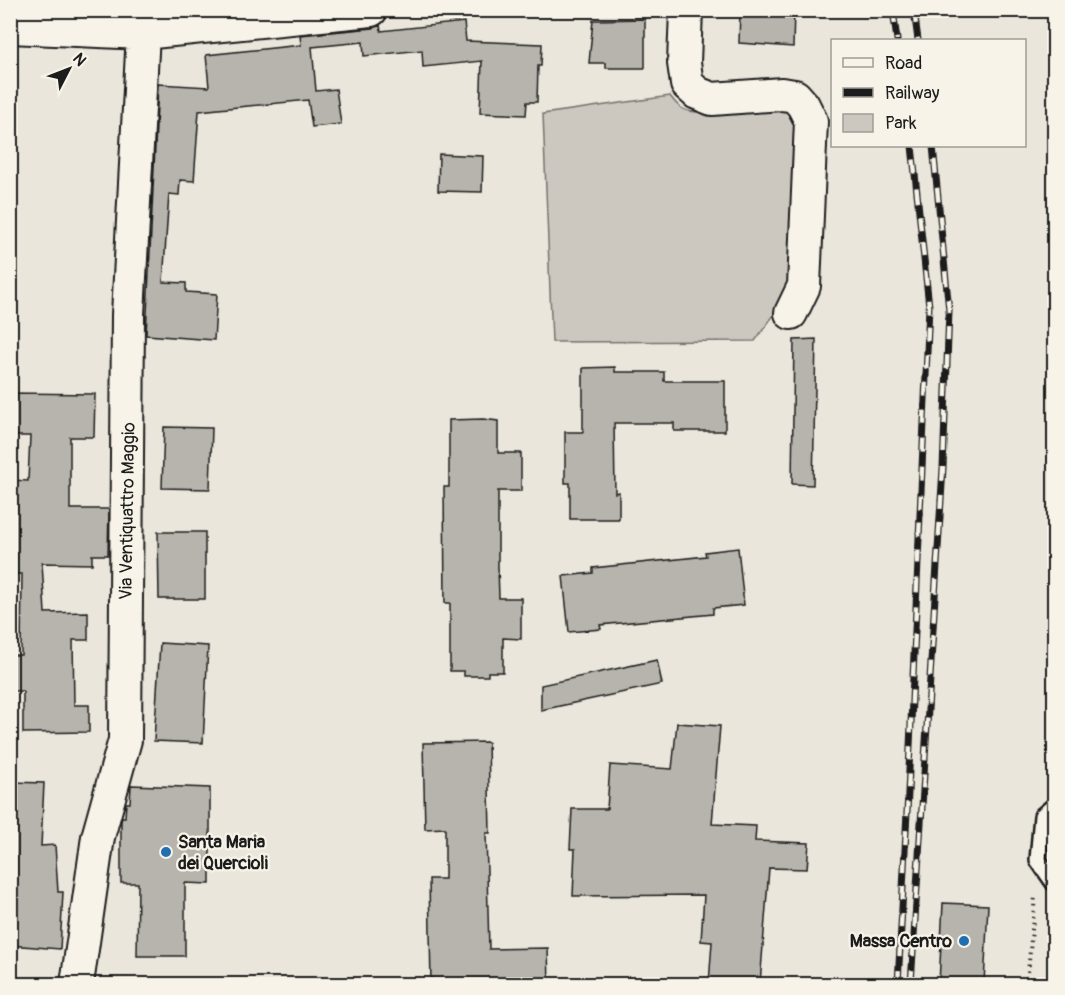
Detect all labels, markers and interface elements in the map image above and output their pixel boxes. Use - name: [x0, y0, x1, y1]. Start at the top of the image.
- north arrow: [39, 39, 99, 99]
- legend: [831, 39, 1026, 147]
- text: N: [68, 49, 91, 70]
- text: Road: [885, 52, 922, 75]
- text: Railway: [885, 82, 940, 105]
- text: Park: [885, 112, 917, 135]
- street label: Via Ventiquattro Maggio: [114, 422, 141, 600]
- place label: Santa Maria dei Quercioli: [178, 831, 268, 875]
- marker: Santa Maria dei Quercioli: [159, 845, 173, 859]
- place label: Massa Centro: [850, 930, 952, 953]
- marker: Massa Centro: [957, 934, 971, 948]

